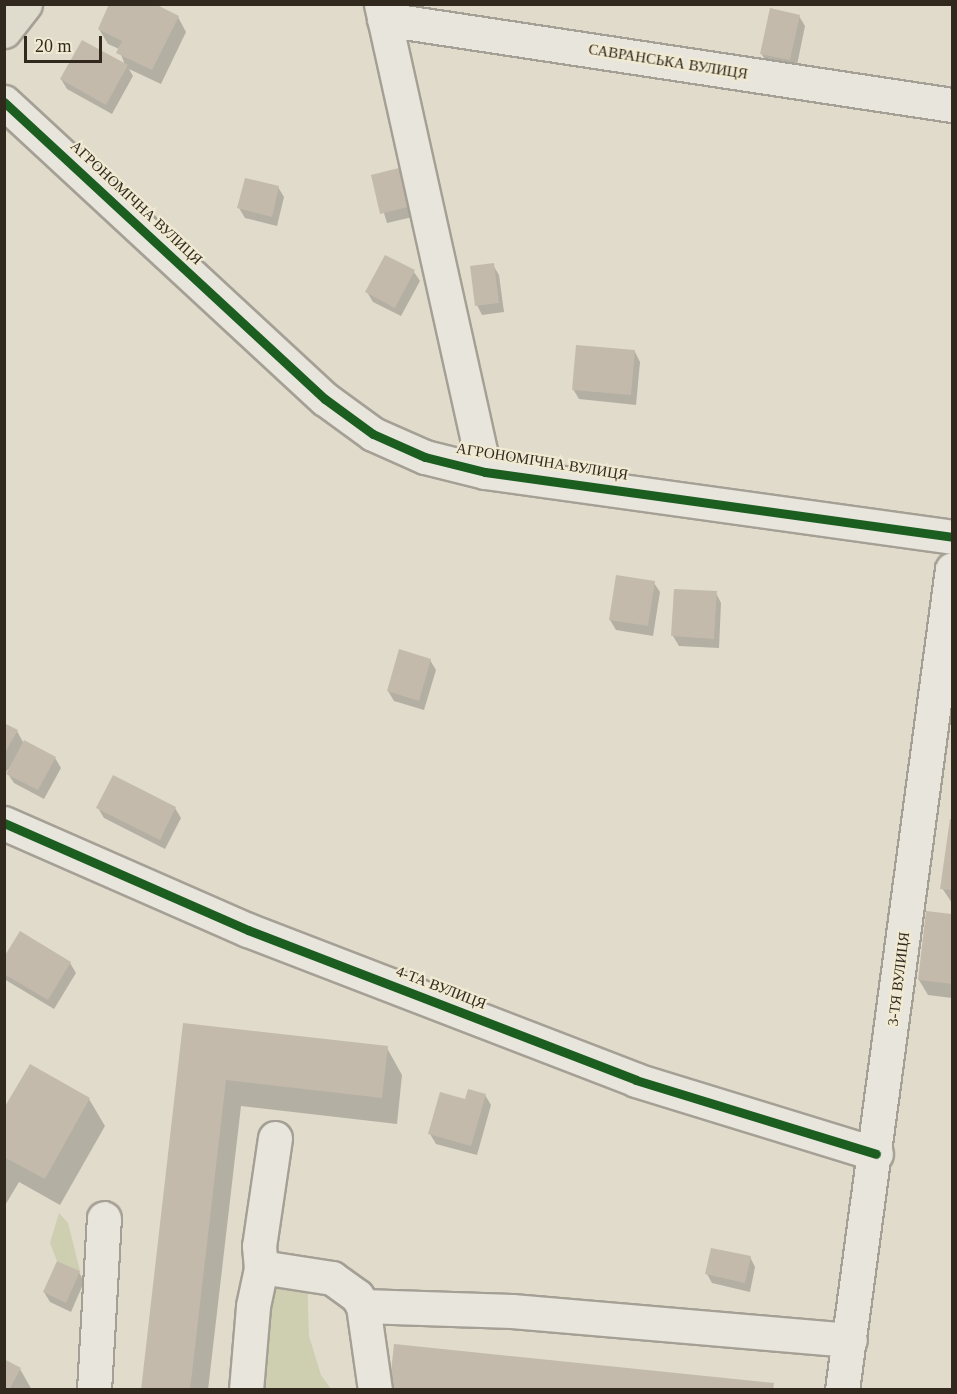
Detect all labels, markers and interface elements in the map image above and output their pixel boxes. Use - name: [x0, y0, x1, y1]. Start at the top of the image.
- scale bar: [27, 24, 105, 62]
- text: 20 m: [35, 36, 72, 56]
- street label: САВРАНСЬКА ВУЛИЦЯ: [587, 41, 749, 83]
- street label: АГРОНОМІЧНА ВУЛИЦЯ: [66, 137, 206, 269]
- street label: АГРОНОМІЧНА ВУЛИЦЯ: [455, 440, 629, 484]
- street label: 3-ТЯ ВУЛИЦЯ: [884, 931, 914, 1027]
- street label: 4-ТА ВУЛИЦЯ: [393, 963, 489, 1013]

